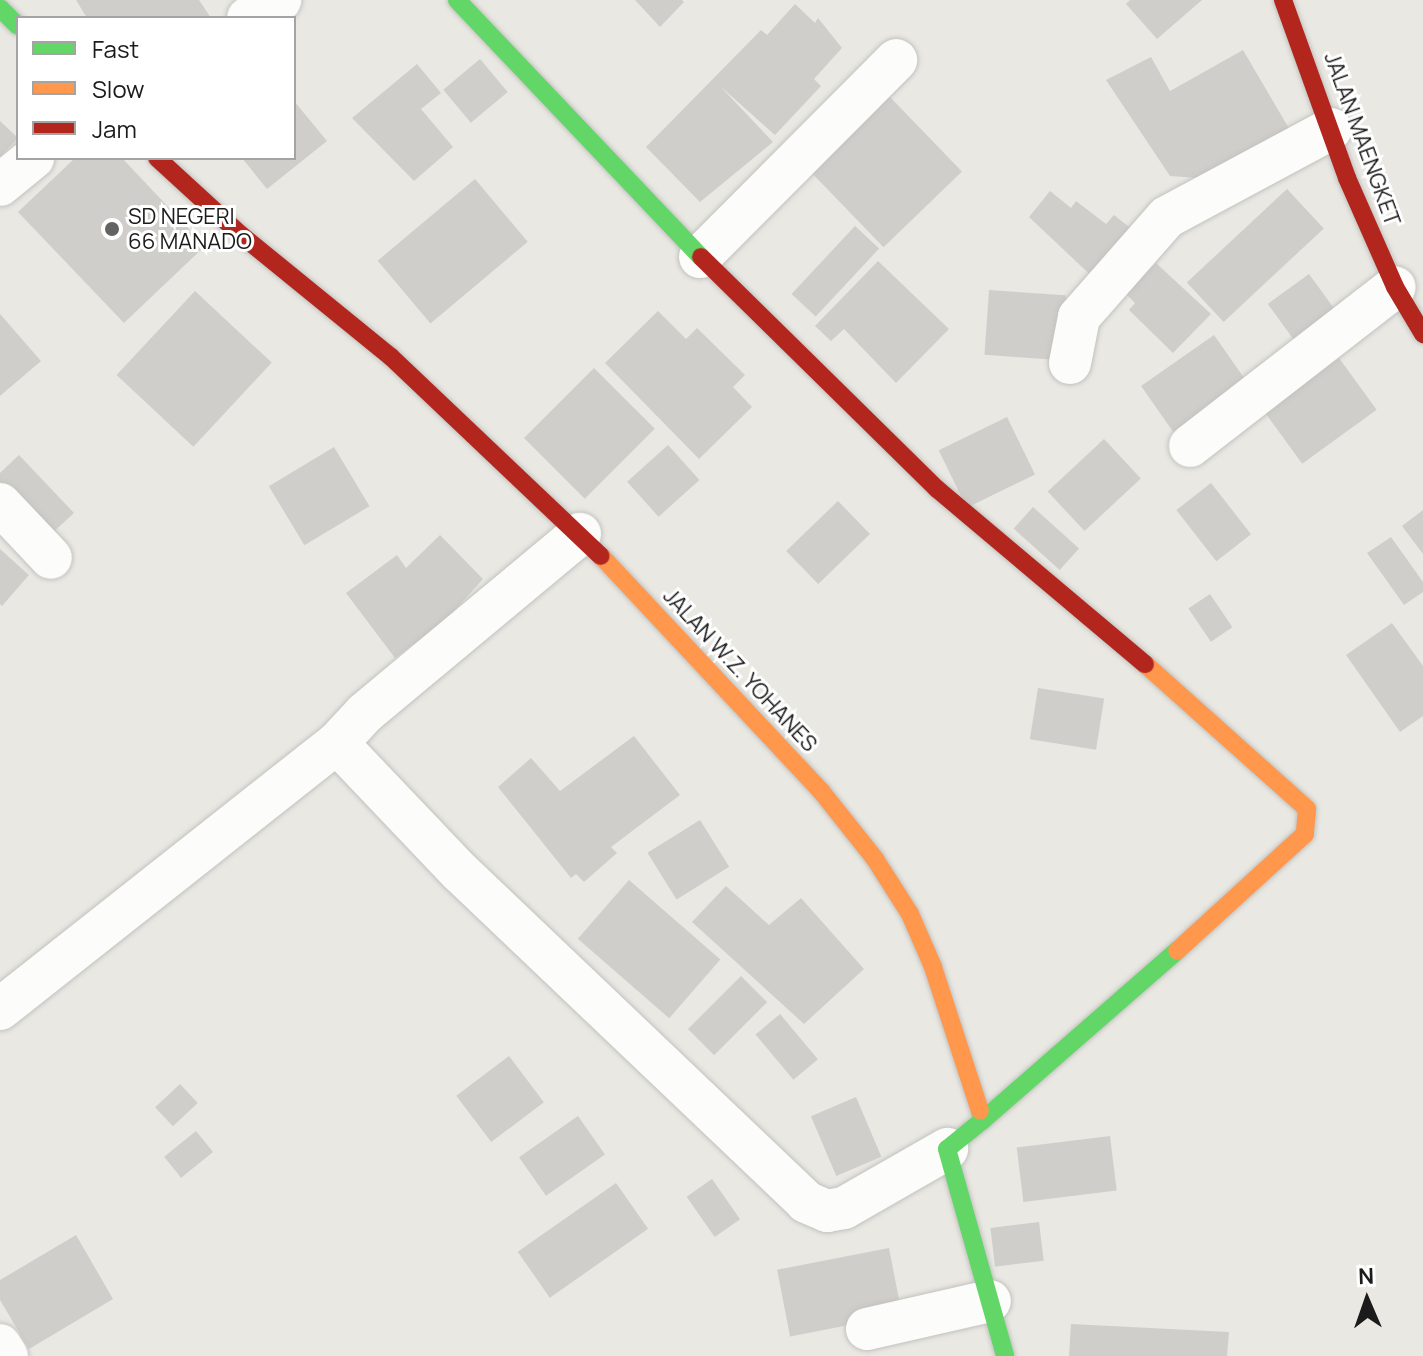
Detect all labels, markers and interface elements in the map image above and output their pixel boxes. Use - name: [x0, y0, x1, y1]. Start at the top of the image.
- legend: [16, 16, 296, 160]
- text: Fast: [92, 32, 139, 65]
- street label: JALAN MAENGKET: [1318, 49, 1406, 229]
- text: Slow: [92, 72, 145, 105]
- text: Jam: [92, 112, 137, 145]
- place label: SD NEGERI 66 MANADO: [128, 203, 252, 254]
- marker: SD NEGERI 66 MANADO: [103, 220, 121, 238]
- street label: JALAN W.Z. YOHANES: [658, 583, 822, 757]
- north arrow: [1327, 1260, 1407, 1340]
- text: N: [1358, 1261, 1375, 1291]

